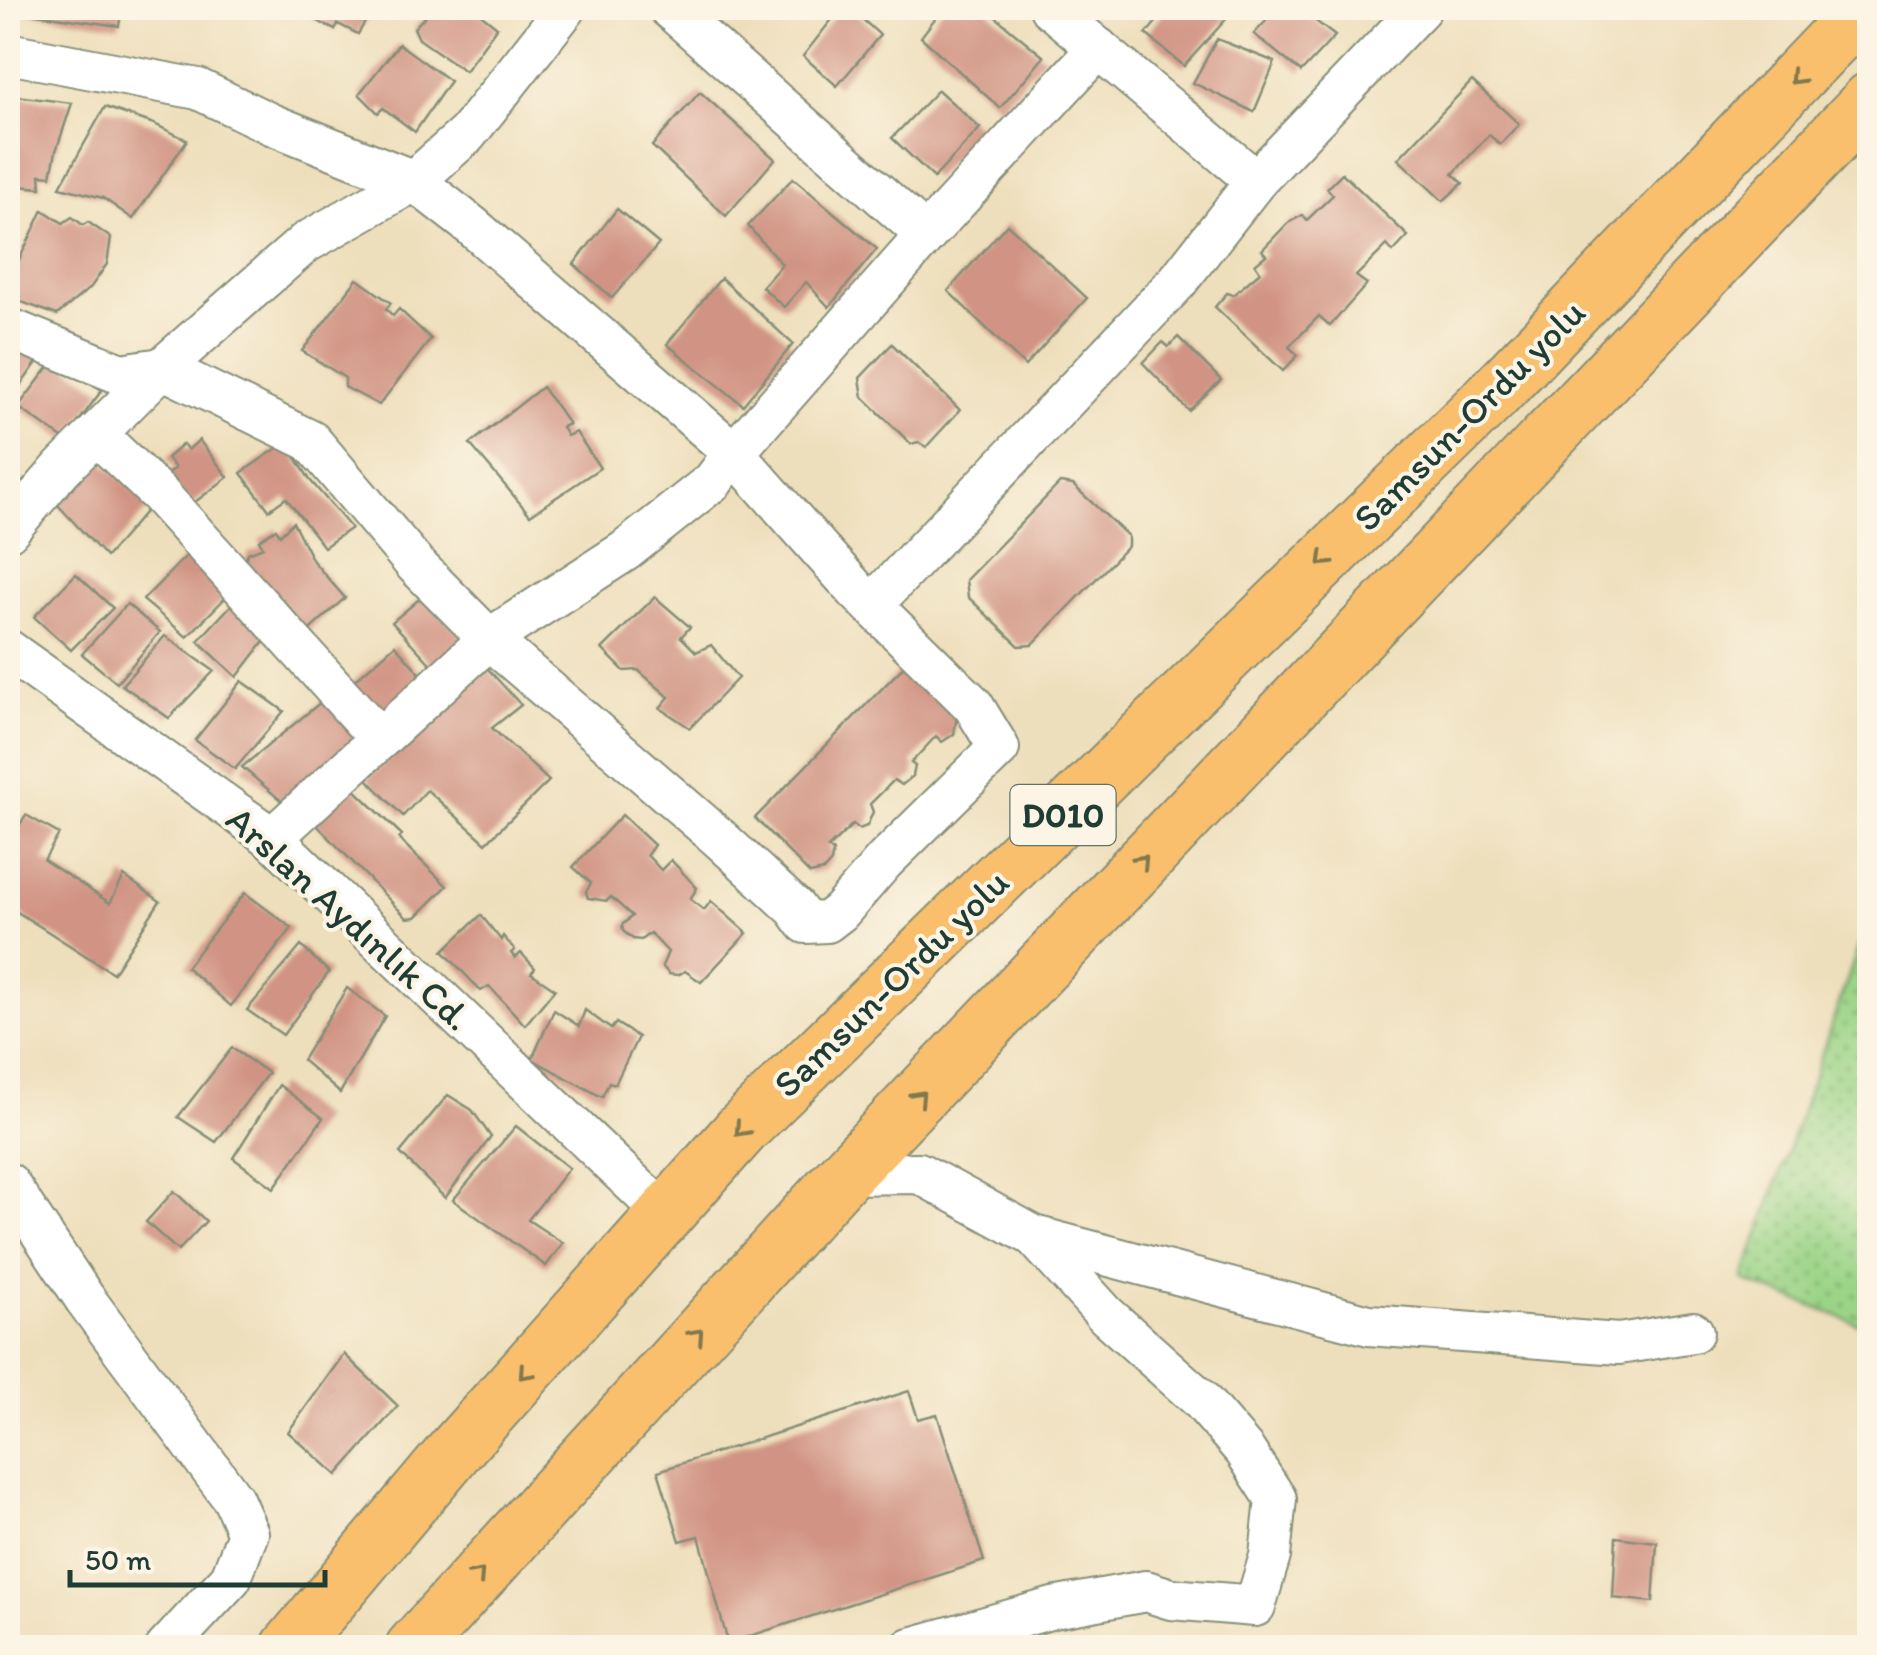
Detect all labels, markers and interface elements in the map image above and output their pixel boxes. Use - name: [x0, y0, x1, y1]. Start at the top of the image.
- one-way arrow: [1790, 66, 1808, 84]
- street label: Samsun-Ordu yolu: [1343, 289, 1595, 541]
- one-way arrow: [1317, 549, 1335, 567]
- road number: D010: [1010, 785, 1116, 845]
- street label: Arslan Aydınlık Cd.: [217, 796, 481, 1040]
- one-way arrow: [1130, 854, 1148, 873]
- street label: Samsun-Ordu yolu: [764, 859, 1018, 1107]
- one-way arrow: [907, 1090, 925, 1109]
- one-way arrow: [735, 1119, 753, 1137]
- one-way arrow: [685, 1328, 703, 1347]
- one-way arrow: [519, 1361, 537, 1380]
- scale bar: [70, 1525, 325, 1587]
- text: 50 m: [85, 1541, 151, 1578]
- one-way arrow: [467, 1568, 485, 1587]

